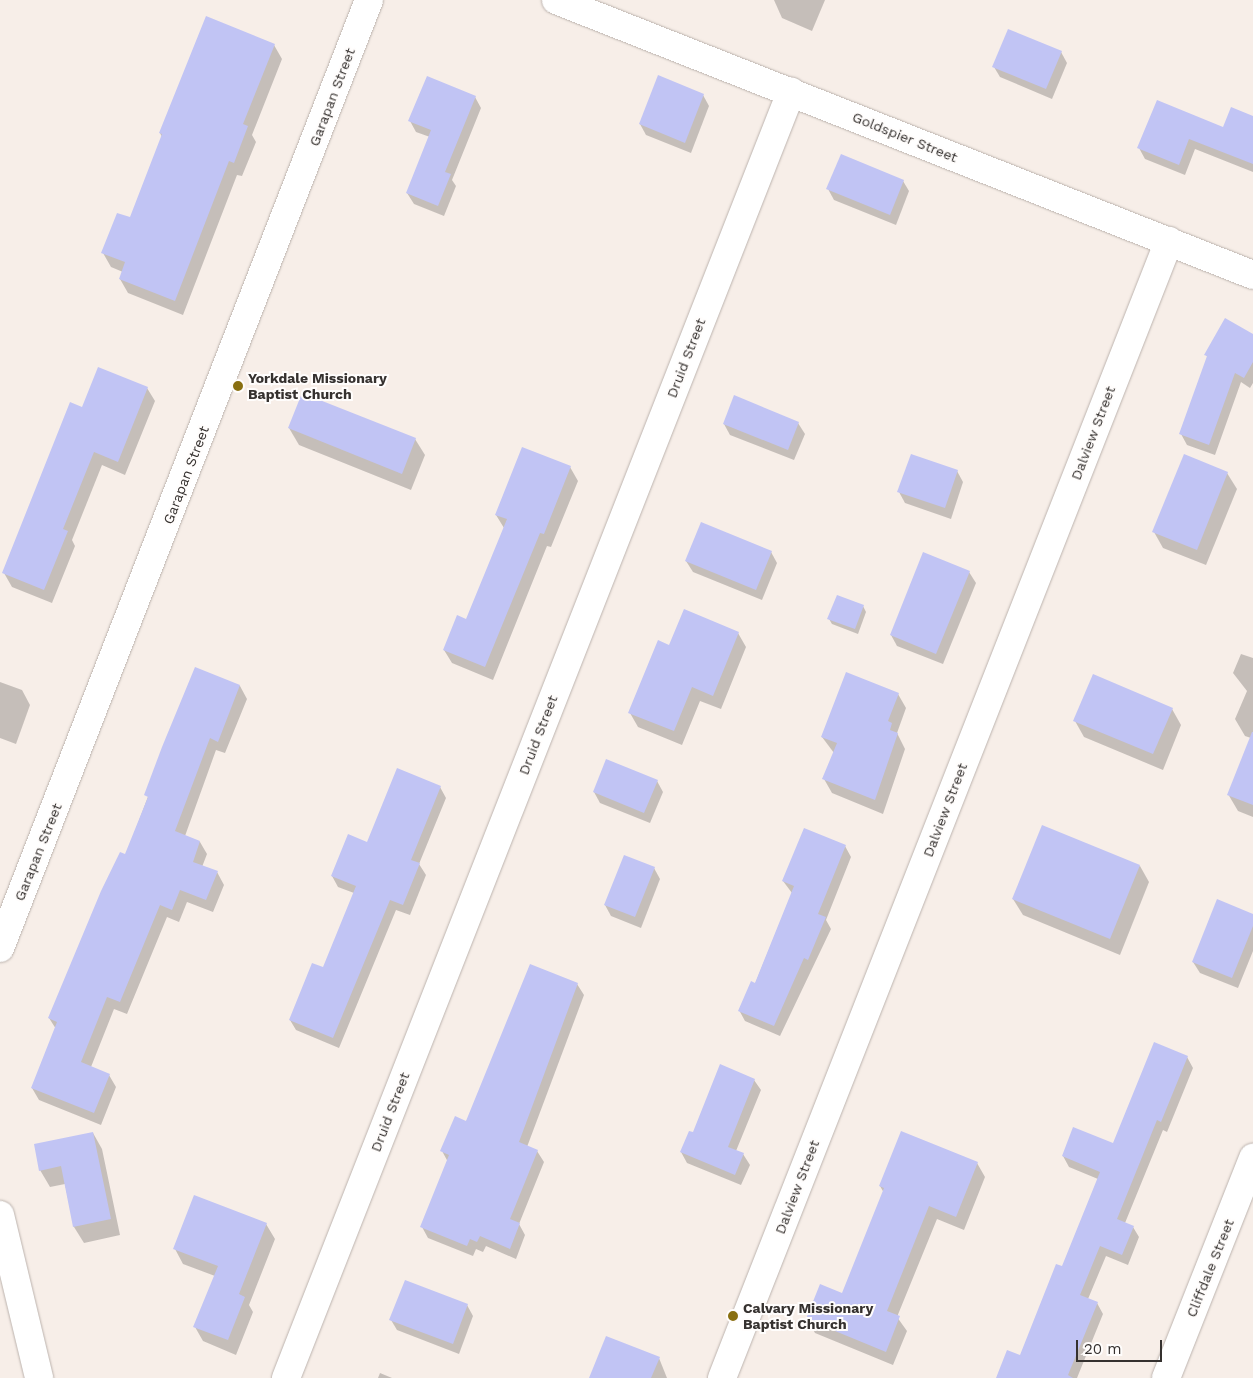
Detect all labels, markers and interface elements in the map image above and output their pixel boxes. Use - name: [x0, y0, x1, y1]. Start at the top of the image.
- street label: Garapan Street: [306, 46, 358, 148]
- street label: Goldspier Street: [850, 108, 960, 166]
- street label: Druid Street: [663, 316, 709, 400]
- place label: Yorkdale Missionary Baptist Church: [248, 370, 387, 402]
- marker: Yorkdale Missionary Baptist Church: [232, 380, 244, 392]
- street label: Dalview Street: [1067, 384, 1119, 482]
- street label: Garapan Street: [160, 424, 212, 526]
- street label: Druid Street: [515, 693, 561, 777]
- street label: Dalview Street: [919, 761, 971, 859]
- street label: Garapan Street: [11, 801, 65, 903]
- street label: Druid Street: [367, 1070, 413, 1154]
- street label: Dalview Street: [771, 1138, 823, 1236]
- street label: Cliffdale Street: [1183, 1216, 1237, 1320]
- place label: Calvary Missionary Baptist Church: [743, 1300, 874, 1332]
- marker: Calvary Missionary Baptist Church: [727, 1310, 739, 1322]
- scale bar: [1078, 1330, 1164, 1362]
- text: 20 m: [1084, 1340, 1122, 1358]

